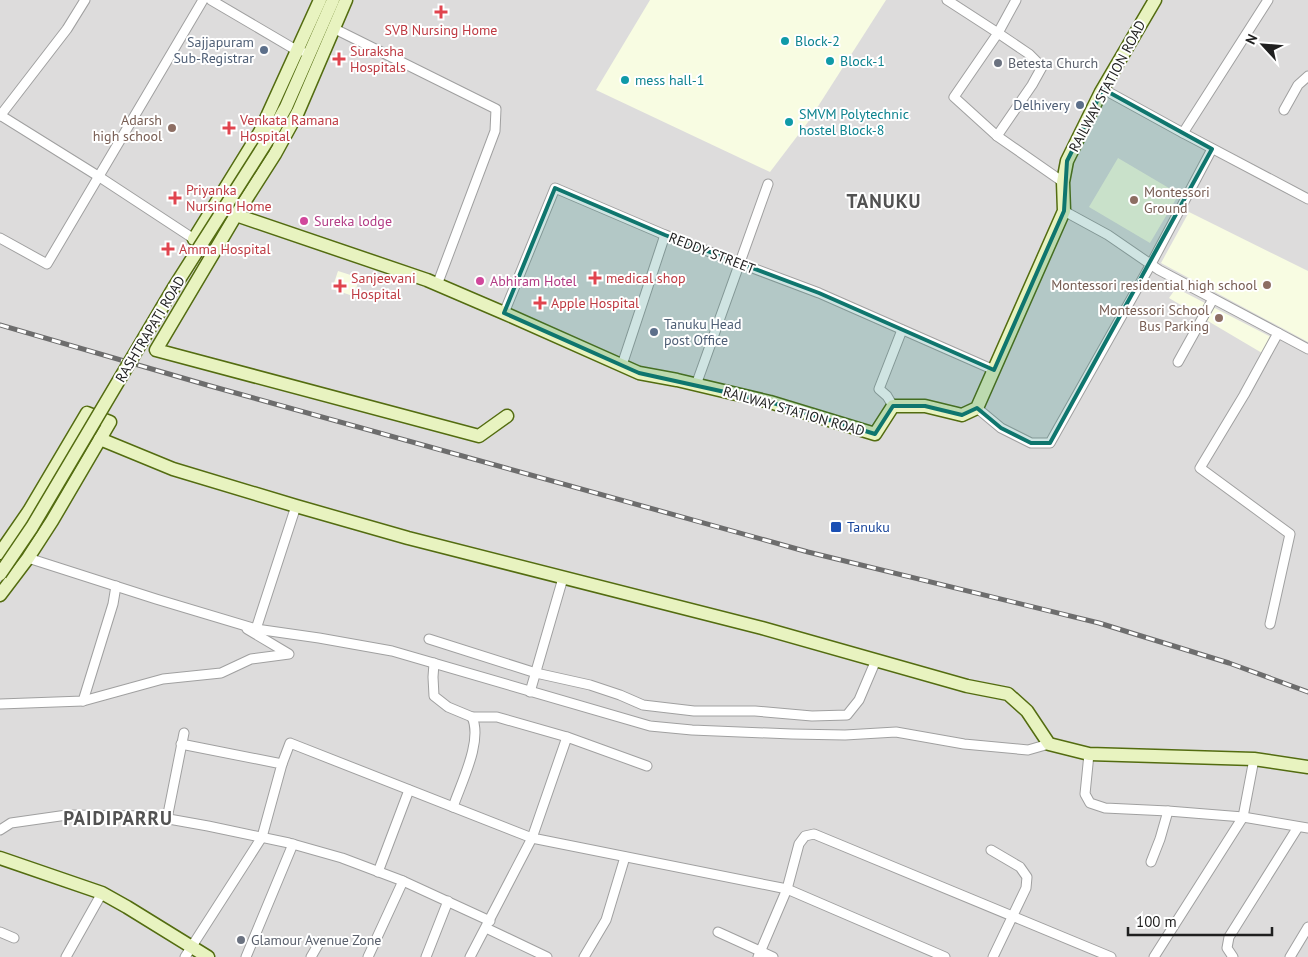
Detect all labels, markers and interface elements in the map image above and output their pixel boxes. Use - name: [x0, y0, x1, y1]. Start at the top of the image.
- marker: SVB Nursing Home: [434, 5, 448, 19]
- street label: RAILWAY STATION ROAD: [1065, 17, 1149, 155]
- north arrow: [1238, 20, 1288, 70]
- place label: SVB Nursing Home: [385, 21, 497, 39]
- text: N: [1241, 31, 1261, 47]
- place label: Block-2: [795, 32, 840, 50]
- place label: Sajjapuram Sub-Registrar: [173, 33, 254, 67]
- marker: Block-2: [779, 35, 791, 47]
- place label: Suraksha Hospitals: [350, 42, 406, 76]
- marker: Sajjapuram Sub-Registrar: [258, 44, 270, 56]
- marker: Suraksha Hospitals: [332, 52, 346, 66]
- place label: Block-1: [840, 52, 885, 70]
- place label: Betesta Church: [1008, 54, 1098, 72]
- marker: Block-1: [824, 55, 836, 67]
- marker: Betesta Church: [992, 57, 1004, 69]
- place label: mess hall-1: [635, 71, 704, 89]
- marker: mess hall-1: [619, 74, 631, 86]
- place label: Delhivery: [1013, 96, 1070, 114]
- marker: Delhivery: [1074, 99, 1086, 111]
- place label: SMVM Polytechnic hostel Block-8: [799, 105, 909, 139]
- place label: Adarsh high school: [93, 111, 162, 145]
- place label: Venkata Ramana Hospital: [239, 111, 339, 145]
- marker: SMVM Polytechnic hostel Block-8: [783, 116, 795, 128]
- marker: Venkata Ramana Hospital: [222, 121, 236, 135]
- marker: Adarsh high school: [166, 122, 178, 134]
- place label: Priyanka Nursing Home: [186, 181, 272, 215]
- place label: Montessori Ground: [1144, 183, 1210, 217]
- district label: TANUKU: [847, 189, 921, 213]
- marker: Priyanka Nursing Home: [168, 191, 182, 205]
- marker: Montessori Ground: [1128, 194, 1140, 206]
- place label: Sureka lodge: [314, 212, 392, 230]
- marker: Sureka lodge: [298, 215, 310, 227]
- street label: REDDY STREET: [666, 228, 758, 278]
- place label: Amma Hospital: [179, 240, 271, 258]
- marker: Amma Hospital: [161, 242, 175, 256]
- place label: Sanjeevani Hospital: [351, 269, 416, 303]
- place label: medical shop: [606, 269, 685, 287]
- marker: medical shop: [588, 271, 602, 285]
- place label: Abhiram Hotel: [490, 272, 577, 290]
- street label: RASHTRAPATI ROAD: [111, 273, 189, 385]
- marker: Abhiram Hotel: [474, 275, 486, 287]
- place label: Montessori residential high school: [1051, 276, 1257, 294]
- marker: Sanjeevani Hospital: [333, 279, 347, 293]
- marker: Montessori residential high school: [1261, 279, 1273, 291]
- place label: Apple Hospital: [551, 294, 639, 312]
- marker: Apple Hospital: [533, 296, 547, 310]
- place label: Montessori School Bus Parking: [1099, 301, 1209, 335]
- marker: Montessori School Bus Parking: [1213, 312, 1225, 324]
- place label: Tanuku Head post Office: [664, 315, 741, 349]
- marker: Tanuku Head post Office: [648, 326, 660, 338]
- street label: RAILWAY STATION ROAD: [721, 382, 867, 440]
- place label: Tanuku: [847, 518, 890, 536]
- marker: Tanuku: [829, 520, 843, 534]
- district label: PAIDIPARRU: [63, 806, 173, 830]
- scale bar: [1128, 904, 1272, 936]
- text: 100 m: [1136, 912, 1177, 931]
- place label: Glamour Avenue Zone: [251, 931, 381, 949]
- marker: Glamour Avenue Zone: [235, 934, 247, 946]

